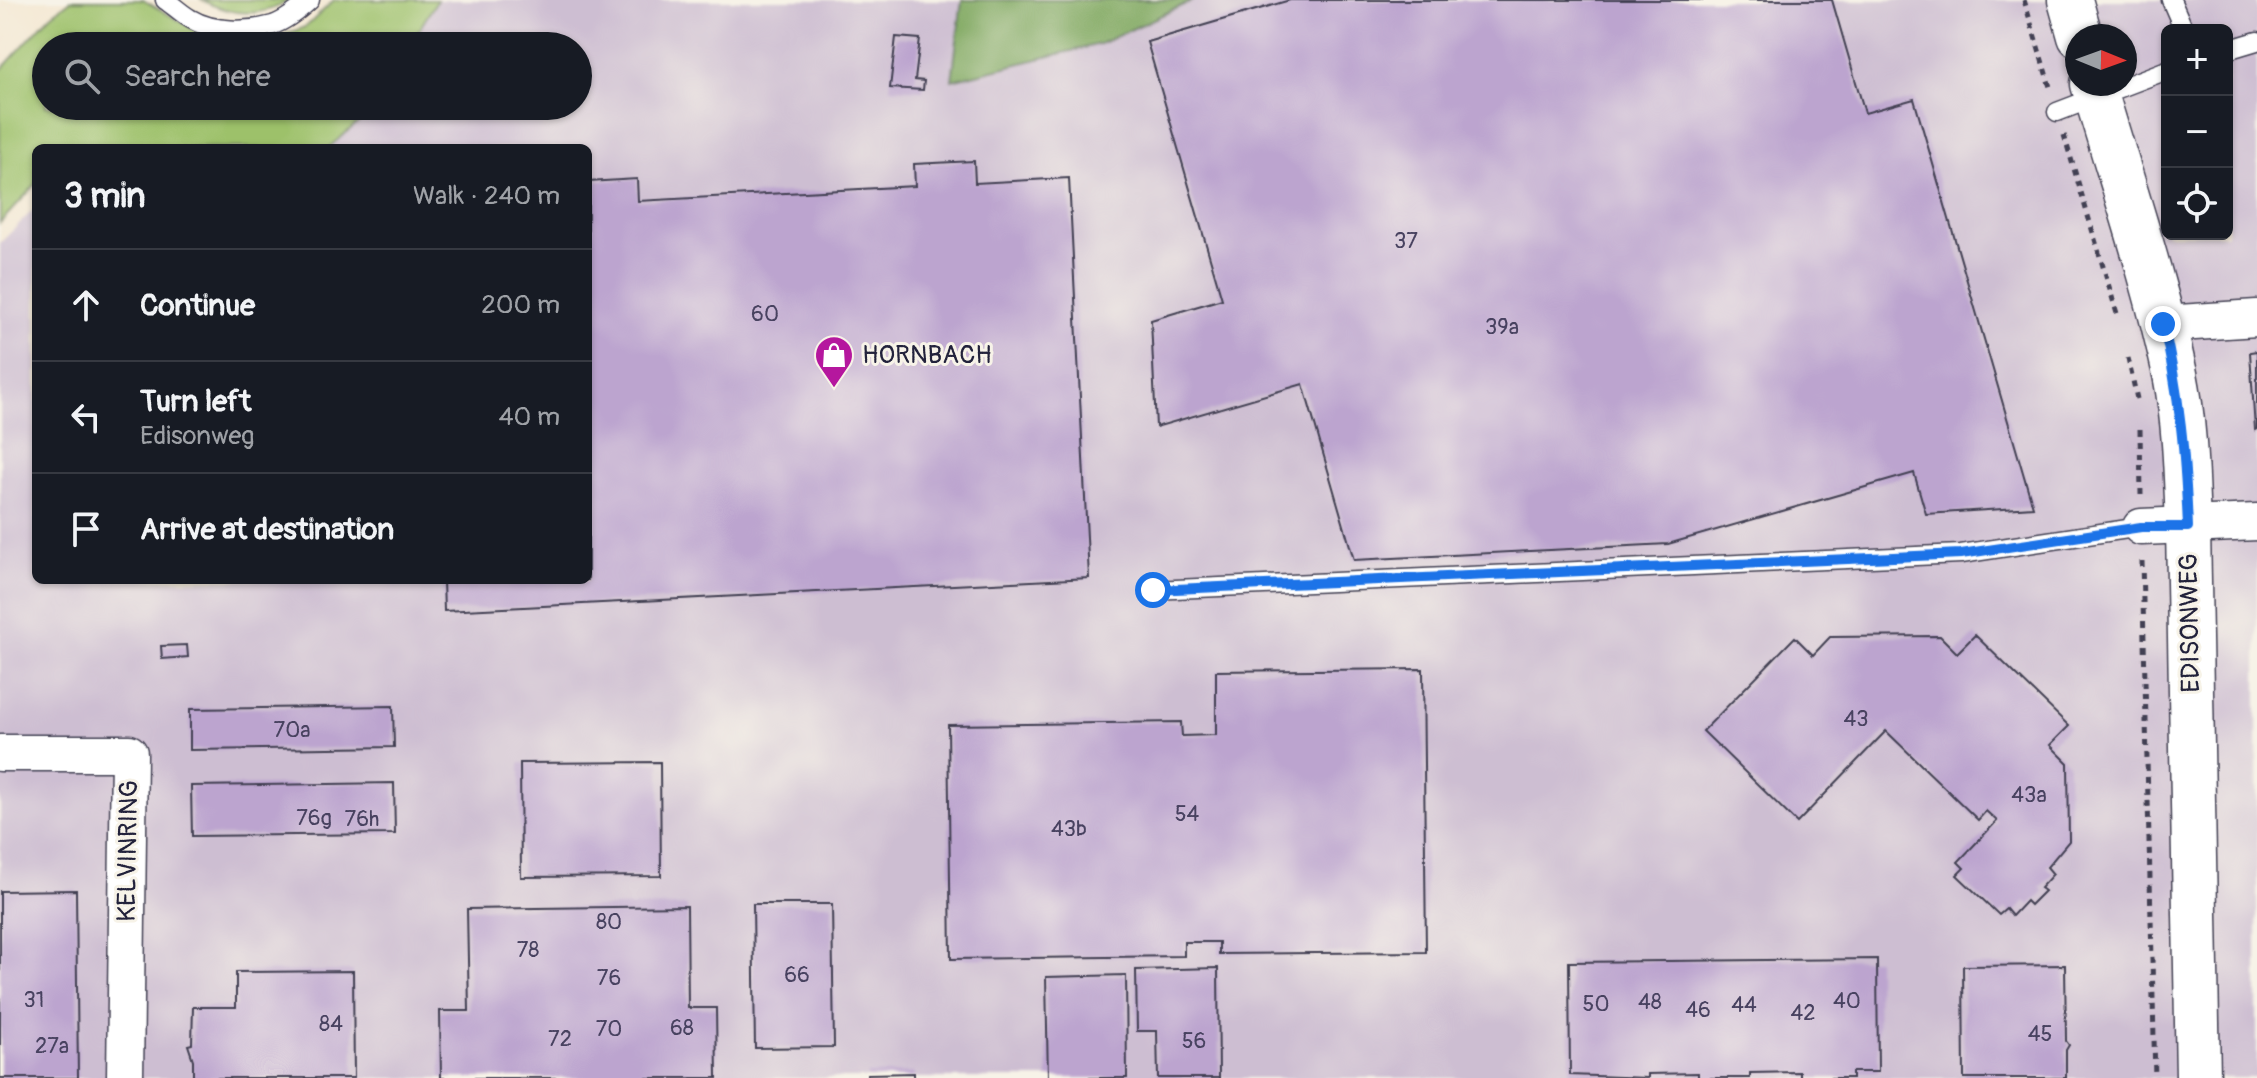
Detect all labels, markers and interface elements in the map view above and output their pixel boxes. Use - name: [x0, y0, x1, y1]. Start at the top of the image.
- north arrow: [2065, 24, 2137, 96]
- map controls: [2161, 24, 2233, 240]
- button: +: [2161, 24, 2233, 96]
- search box: [32, 32, 592, 120]
- icon: search: [60, 54, 104, 98]
- text: Search here: [124, 58, 271, 95]
- button: −: [2161, 96, 2233, 168]
- button: locate: [2161, 168, 2233, 240]
- text: 3 min: [64, 175, 146, 218]
- text: Walk · 240 m: [413, 180, 560, 212]
- house number: 37: [1394, 227, 1418, 255]
- icon: ahead: [64, 283, 108, 327]
- text: Continue: [140, 287, 255, 324]
- text: 200 m: [481, 289, 560, 321]
- house number: 60: [751, 300, 779, 328]
- route end: [2145, 306, 2181, 342]
- house number: 39a: [1485, 313, 1519, 341]
- shop icon: HORNBACH: [813, 334, 855, 389]
- place label: HORNBACH: [862, 339, 992, 371]
- text: Turn left: [140, 383, 251, 420]
- icon: left: [64, 395, 108, 439]
- text: 40 m: [498, 401, 560, 433]
- text: Edisonweg: [140, 420, 254, 452]
- icon: arrive: [64, 507, 108, 551]
- text: Arrive at destination: [140, 511, 394, 548]
- street label: EDISONWEG: [2173, 553, 2207, 693]
- route start: [1135, 572, 1171, 608]
- house number: 43: [1843, 705, 1869, 733]
- house number: 70a: [274, 716, 310, 744]
- street label: KELVINRING: [111, 780, 145, 922]
- house number: 43a: [2011, 781, 2047, 809]
- house number: 54: [1175, 800, 1200, 828]
- house number: 76g: [296, 804, 332, 832]
- house number: 76h: [345, 805, 379, 833]
- house number: 43b: [1051, 815, 1087, 843]
- house number: 80: [596, 908, 622, 936]
- house number: 78: [517, 936, 539, 964]
- house number: 66: [784, 961, 810, 989]
- house number: 76: [597, 964, 621, 992]
- house number: 31: [24, 986, 44, 1014]
- house number: 40: [1833, 987, 1861, 1015]
- house number: 48: [1638, 988, 1662, 1016]
- house number: 50: [1583, 990, 1609, 1018]
- house number: 44: [1731, 991, 1757, 1019]
- house number: 46: [1685, 996, 1711, 1024]
- house number: 42: [1790, 999, 1816, 1027]
- house number: 84: [319, 1010, 343, 1038]
- house number: 68: [670, 1014, 694, 1042]
- house number: 70: [596, 1015, 622, 1043]
- house number: 45: [2028, 1020, 2052, 1048]
- house number: 72: [548, 1025, 572, 1053]
- house number: 56: [1182, 1027, 1206, 1055]
- house number: 27a: [35, 1032, 69, 1060]

